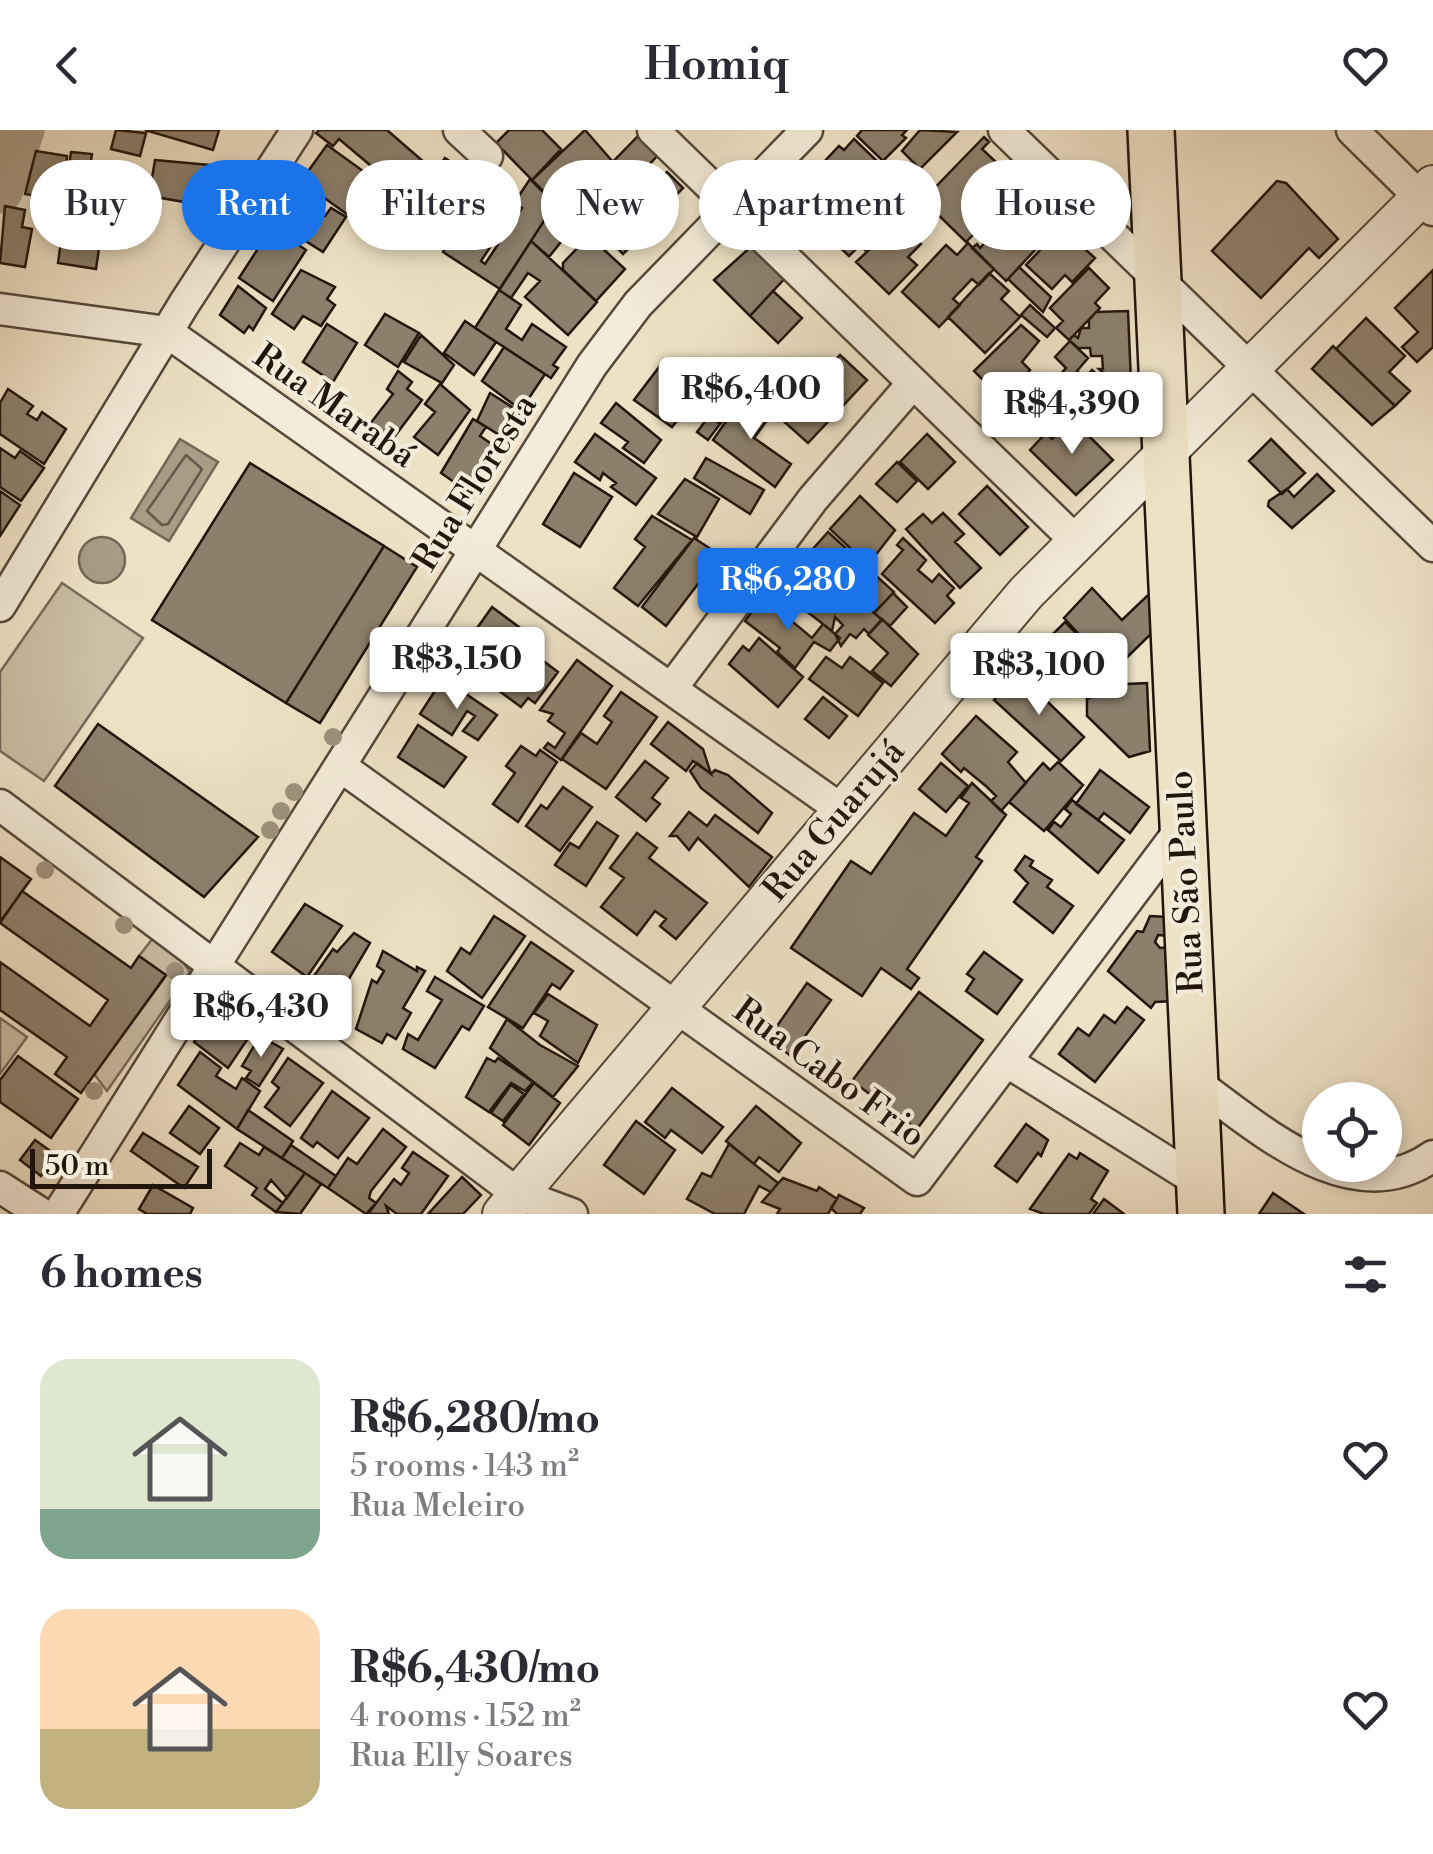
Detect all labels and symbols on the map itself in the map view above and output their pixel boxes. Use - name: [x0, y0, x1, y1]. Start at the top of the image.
- street label: Rua Marabá: [245, 335, 424, 478]
- pin: R$6,400: [659, 357, 843, 442]
- pin: R$4,390: [980, 372, 1164, 457]
- street label: Rua Floresta: [404, 386, 547, 579]
- pin: R$6,280: [696, 548, 880, 633]
- pin: R$3,150: [365, 627, 549, 712]
- pin: R$3,100: [947, 633, 1131, 718]
- street label: Rua Guarujá: [754, 731, 914, 911]
- street label: Rua São Paulo: [1159, 769, 1214, 995]
- pin: R$6,430: [169, 975, 353, 1060]
- street label: Rua Cabo Frio: [725, 989, 934, 1157]
- scale bar: [30, 1144, 212, 1188]

